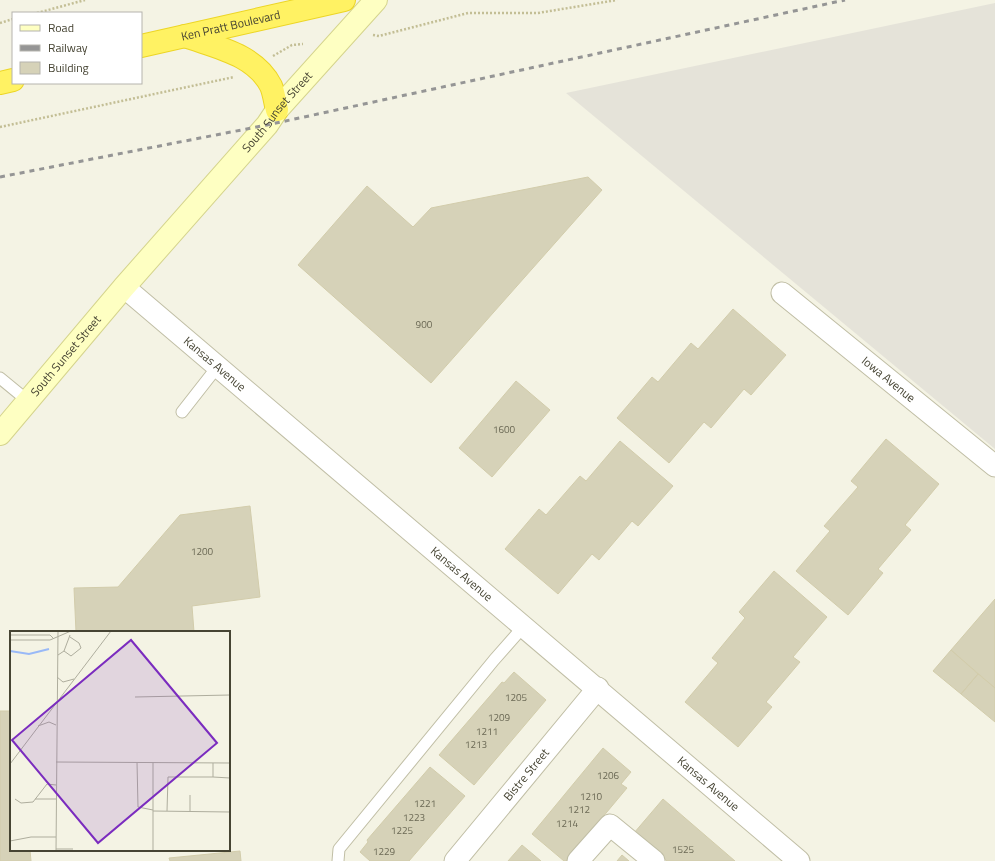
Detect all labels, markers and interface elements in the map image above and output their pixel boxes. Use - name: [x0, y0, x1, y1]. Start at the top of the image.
- street label: Ken Pratt Boulevard: [179, 5, 282, 46]
- legend: [12, 12, 142, 84]
- text: Road: [48, 18, 74, 37]
- text: Railway: [48, 38, 88, 57]
- text: Building: [48, 58, 89, 77]
- street label: South Sunset Street: [237, 66, 317, 157]
- street label: South Sunset Street: [25, 310, 106, 401]
- house number: 900: [416, 317, 433, 332]
- street label: Kansas Avenue: [180, 332, 250, 396]
- street label: Iowa Avenue: [858, 351, 920, 407]
- house number: 1600: [493, 422, 516, 437]
- street label: Kansas Avenue: [426, 542, 497, 606]
- house number: 1200: [191, 544, 214, 559]
- inset map: [10, 631, 230, 851]
- house number: 1205: [505, 690, 528, 705]
- house number: 1209: [488, 710, 511, 725]
- house number: 1211: [476, 724, 498, 739]
- house number: 1213: [465, 737, 487, 752]
- street label: Bistre Street: [498, 743, 554, 805]
- street label: Kansas Avenue: [673, 751, 744, 816]
- house number: 1206: [597, 768, 620, 783]
- house number: 1210: [580, 789, 603, 804]
- house number: 1221: [414, 796, 436, 811]
- house number: 1212: [568, 802, 590, 817]
- house number: 1223: [403, 810, 425, 825]
- house number: 1214: [556, 816, 579, 831]
- house number: 1225: [391, 823, 414, 838]
- house number: 1525: [672, 842, 695, 857]
- house number: 1229: [373, 844, 396, 859]

